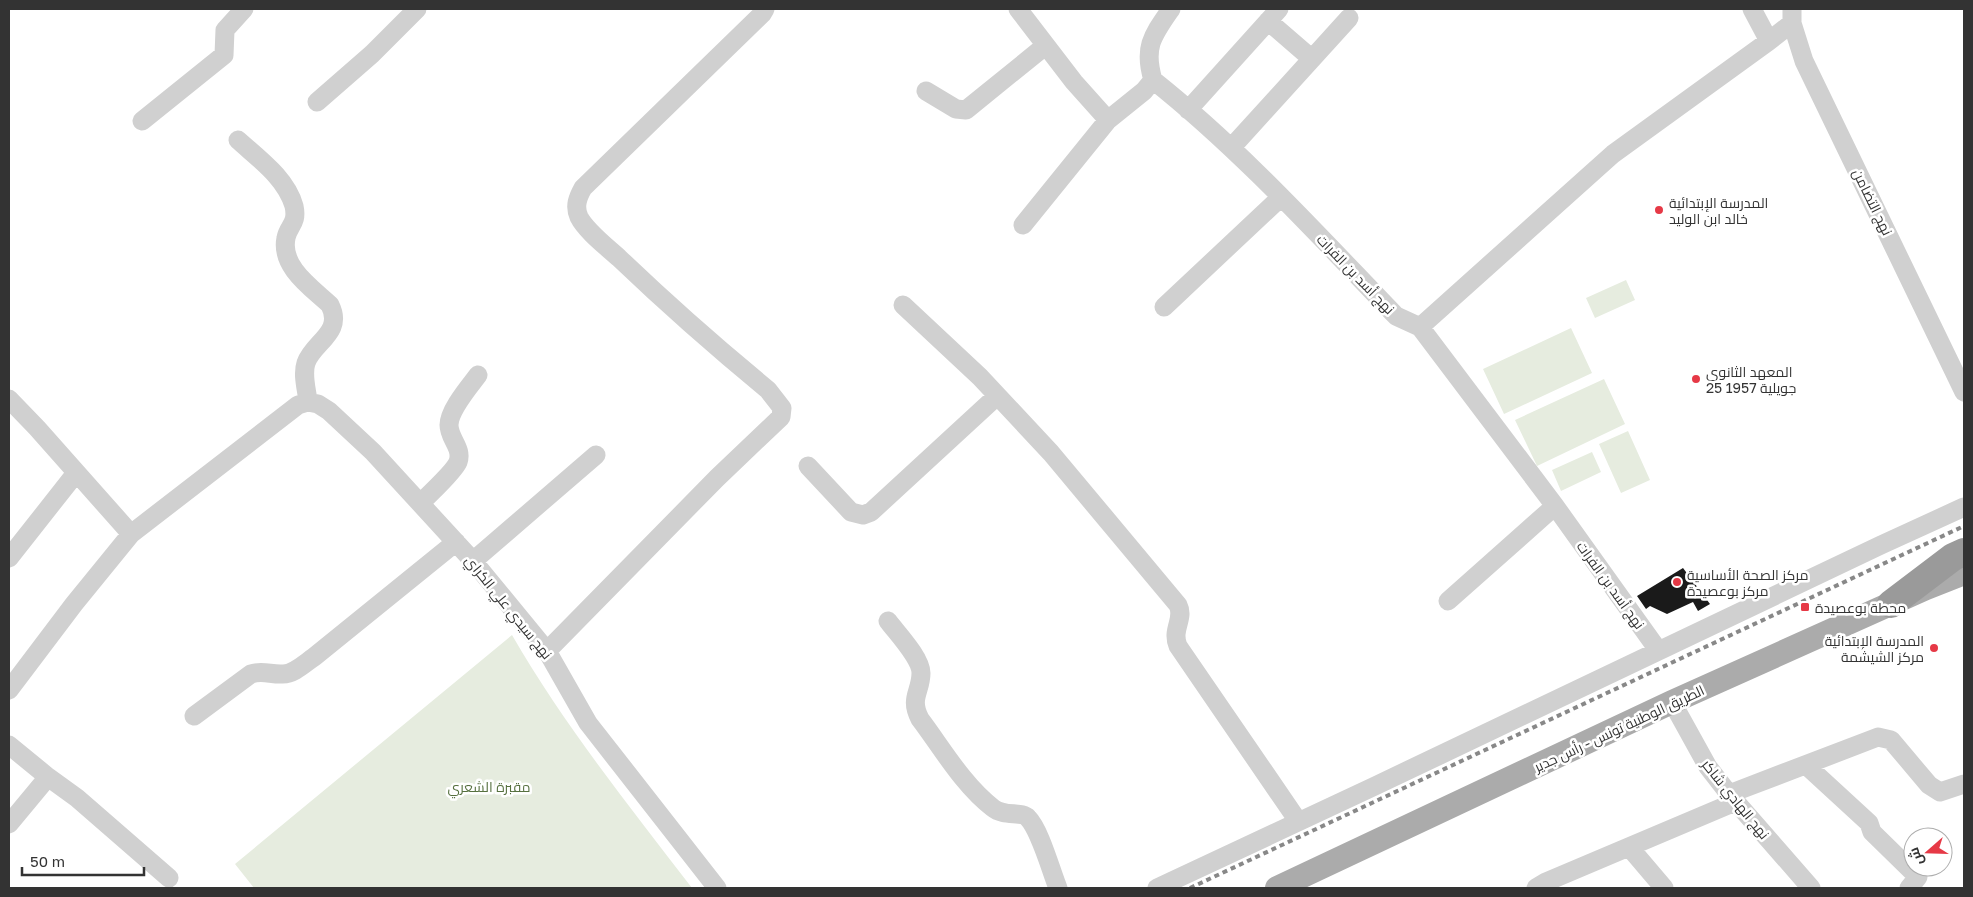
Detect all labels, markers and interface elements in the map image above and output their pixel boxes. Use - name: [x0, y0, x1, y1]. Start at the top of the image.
- street label: نهج التضامن: [1849, 166, 1896, 238]
- place label: المدرسة الإبتدائية خالد ابن الوليد: [1669, 194, 1768, 227]
- marker: المدرسة الإبتدائية خالد ابن الوليد: [1653, 204, 1665, 216]
- street label: نهج أسد بن الفرات: [1313, 231, 1398, 318]
- place label: المعهد الثانوي 25 جويلية 1957: [1706, 363, 1796, 396]
- marker: المعهد الثانوي 25 جويلية 1957: [1690, 373, 1702, 385]
- street label: نهج أسد بن الفرات: [1573, 538, 1649, 633]
- street label: نهج سيدي علي الكراي: [459, 552, 556, 665]
- place label: مركز الصحة الأساسية مركز بوعصيدة: [1687, 566, 1809, 599]
- marker: مركز الصحة الأساسية مركز بوعصيدة: [1671, 576, 1683, 588]
- place label: محطة بوعصيدة: [1815, 599, 1906, 616]
- marker: محطة بوعصيدة: [1799, 601, 1811, 613]
- place label: المدرسة الإبتدائية مركز الشيشمة: [1825, 632, 1924, 665]
- marker: المدرسة الإبتدائية مركز الشيشمة: [1928, 642, 1940, 654]
- street label: الطريق الوطنية تونس - رأس جدير: [1530, 681, 1707, 776]
- street label: نهج الهادي شاكر: [1695, 755, 1773, 845]
- park label: مقبرة الشعري: [447, 778, 531, 799]
- north arrow: [1903, 827, 1953, 877]
- scale bar: [22, 844, 145, 876]
- text: ش: [1904, 845, 1927, 868]
- text: 50 m: [30, 852, 65, 870]

